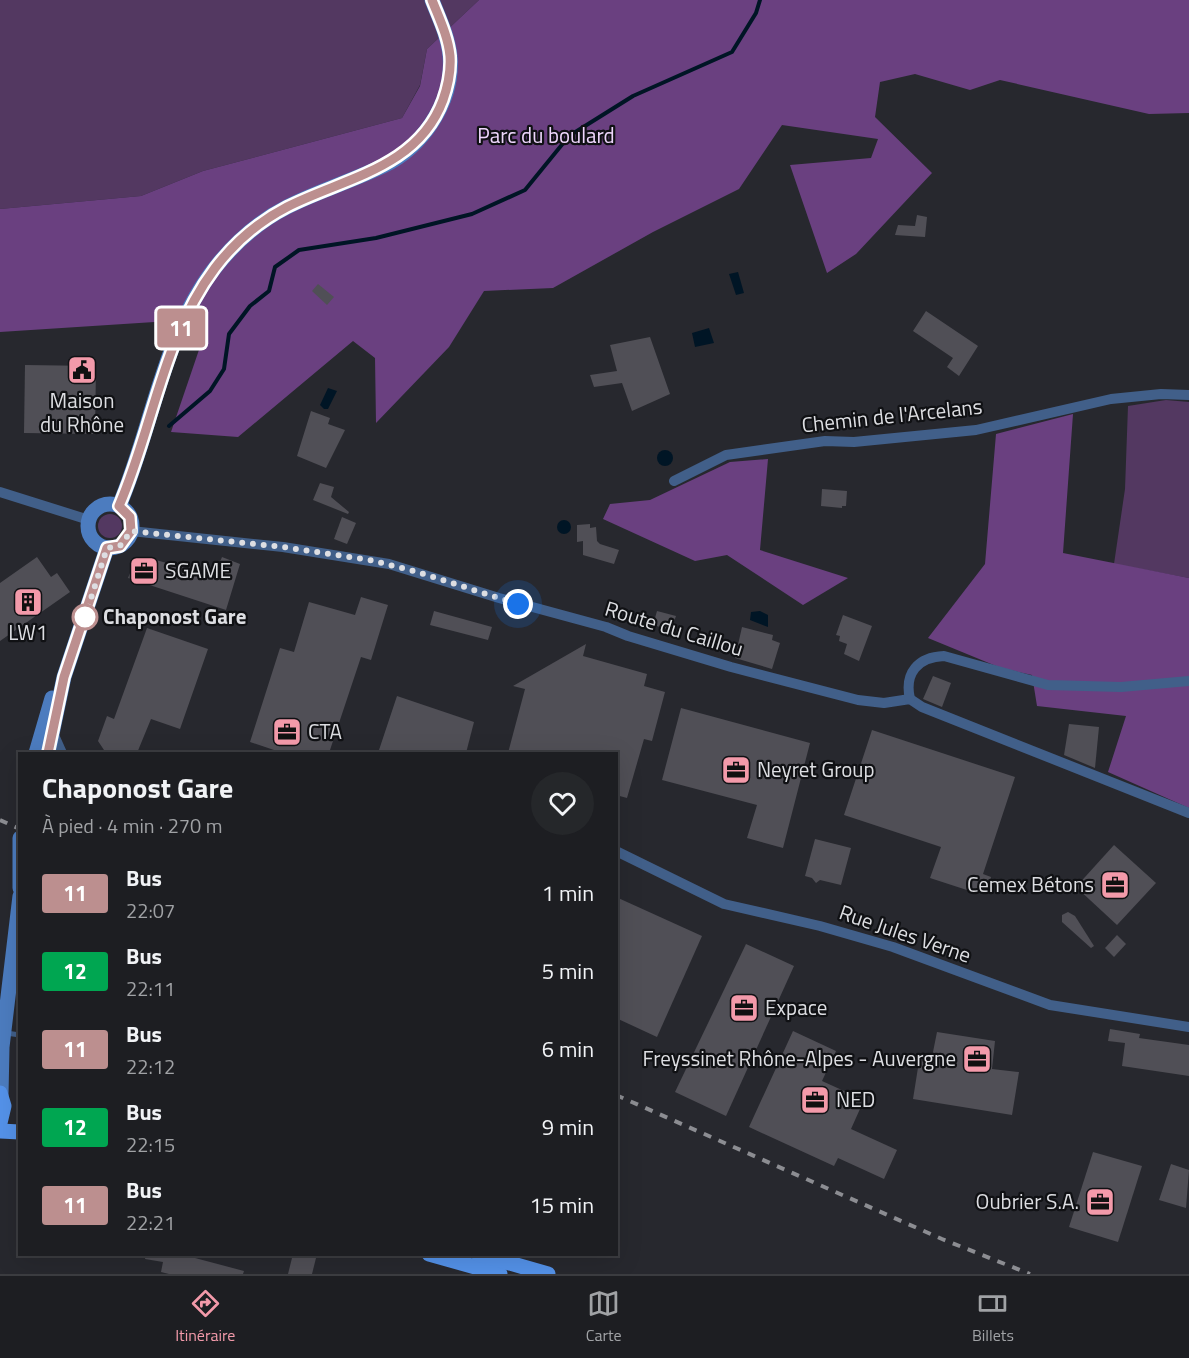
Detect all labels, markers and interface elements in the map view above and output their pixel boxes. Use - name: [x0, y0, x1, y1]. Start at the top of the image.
- park label: Parc du boulard: [477, 119, 615, 151]
- line badge: 11: [154, 308, 208, 348]
- text: 11: [169, 312, 193, 344]
- public building icon: Maison du Rhône: [66, 354, 98, 386]
- place label: Maison du Rhône: [40, 384, 124, 440]
- street label: Chemin de l'Arcelans: [800, 390, 984, 440]
- place label: SGAME: [165, 554, 231, 586]
- office icon: SGAME: [128, 555, 160, 587]
- building icon: LW1: [12, 586, 44, 618]
- your location: [503, 589, 533, 619]
- street label: Route du Caillou: [601, 592, 747, 664]
- place label: Chaponost Gare: [103, 600, 246, 632]
- marker: Chaponost Gare: [72, 604, 98, 630]
- place label: LW1: [8, 616, 48, 648]
- place label: CTA: [308, 715, 342, 747]
- office icon: CTA: [271, 716, 303, 748]
- place label: Neyret Group: [757, 753, 875, 785]
- office icon: Neyret Group: [720, 754, 752, 786]
- text: Chaponost Gare: [42, 766, 233, 809]
- button: heart: [531, 772, 594, 835]
- text: À pied · 4 min · 270 m: [42, 810, 222, 841]
- text: Bus: [126, 861, 162, 895]
- place label: Cemex Bétons: [967, 868, 1094, 900]
- office icon: Cemex Bétons: [1099, 869, 1131, 901]
- text: 1 min: [542, 876, 594, 910]
- text: 11: [63, 877, 87, 909]
- text: 22:07: [126, 895, 175, 926]
- street label: Rue Jules Verne: [835, 896, 976, 971]
- text: Bus: [126, 939, 162, 973]
- text: 5 min: [542, 954, 594, 988]
- text: 12: [63, 955, 87, 987]
- text: 22:11: [126, 973, 175, 1004]
- place label: Expace: [765, 991, 827, 1023]
- office icon: Expace: [728, 992, 760, 1024]
- text: Bus: [126, 1017, 162, 1051]
- text: 6 min: [542, 1032, 594, 1066]
- text: 11: [63, 1033, 87, 1065]
- place label: Freyssinet Rhône-Alpes - Auvergne: [643, 1042, 956, 1074]
- office icon: Freyssinet Rhône-Alpes - Auvergne: [961, 1043, 993, 1075]
- text: 22:12: [126, 1051, 175, 1082]
- place label: NED: [836, 1083, 875, 1115]
- office icon: NED: [799, 1084, 831, 1116]
- text: Bus: [126, 1095, 162, 1129]
- text: 9 min: [542, 1110, 594, 1144]
- text: 12: [63, 1111, 87, 1143]
- text: 22:15: [126, 1129, 175, 1160]
- text: Bus: [126, 1173, 162, 1207]
- place label: Oubrier S.A.: [976, 1185, 1079, 1217]
- office icon: Oubrier S.A.: [1084, 1186, 1116, 1218]
- text: 15 min: [529, 1188, 594, 1222]
- text: 11: [63, 1189, 87, 1221]
- text: 22:21: [126, 1207, 175, 1238]
- tab: Itinéraire: [175, 1287, 235, 1347]
- tab: Carte: [586, 1287, 622, 1347]
- tab: Billets: [972, 1287, 1014, 1347]

